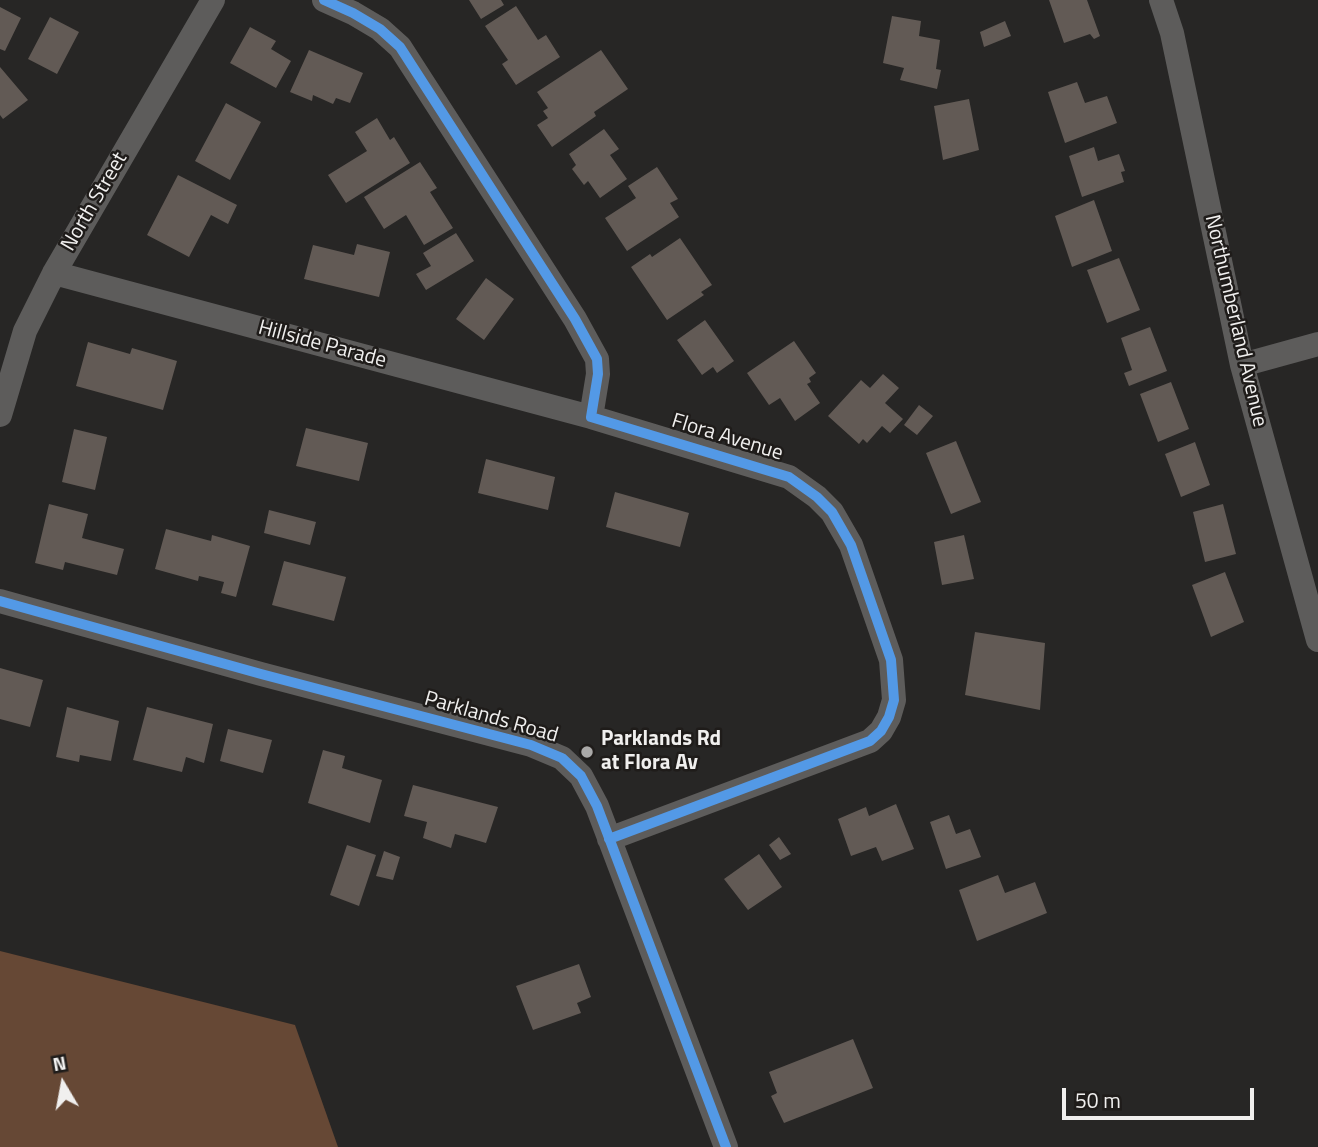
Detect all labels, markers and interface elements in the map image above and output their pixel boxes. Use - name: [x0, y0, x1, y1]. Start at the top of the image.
- street label: North Street: [57, 148, 133, 256]
- street label: Northumberland Avenue: [1198, 213, 1272, 429]
- street label: Hillside Parade: [255, 316, 389, 374]
- street label: Flora Avenue: [668, 409, 786, 467]
- street label: Parklands Road: [421, 687, 561, 749]
- place label: Parklands Rd at Flora Av: [601, 727, 721, 777]
- marker: Parklands Rd at Flora Av: [579, 744, 595, 760]
- text: N: [50, 1047, 68, 1078]
- north arrow: [28, 1049, 98, 1119]
- scale bar: [1066, 1074, 1258, 1118]
- text: 50 m: [1075, 1084, 1121, 1116]

